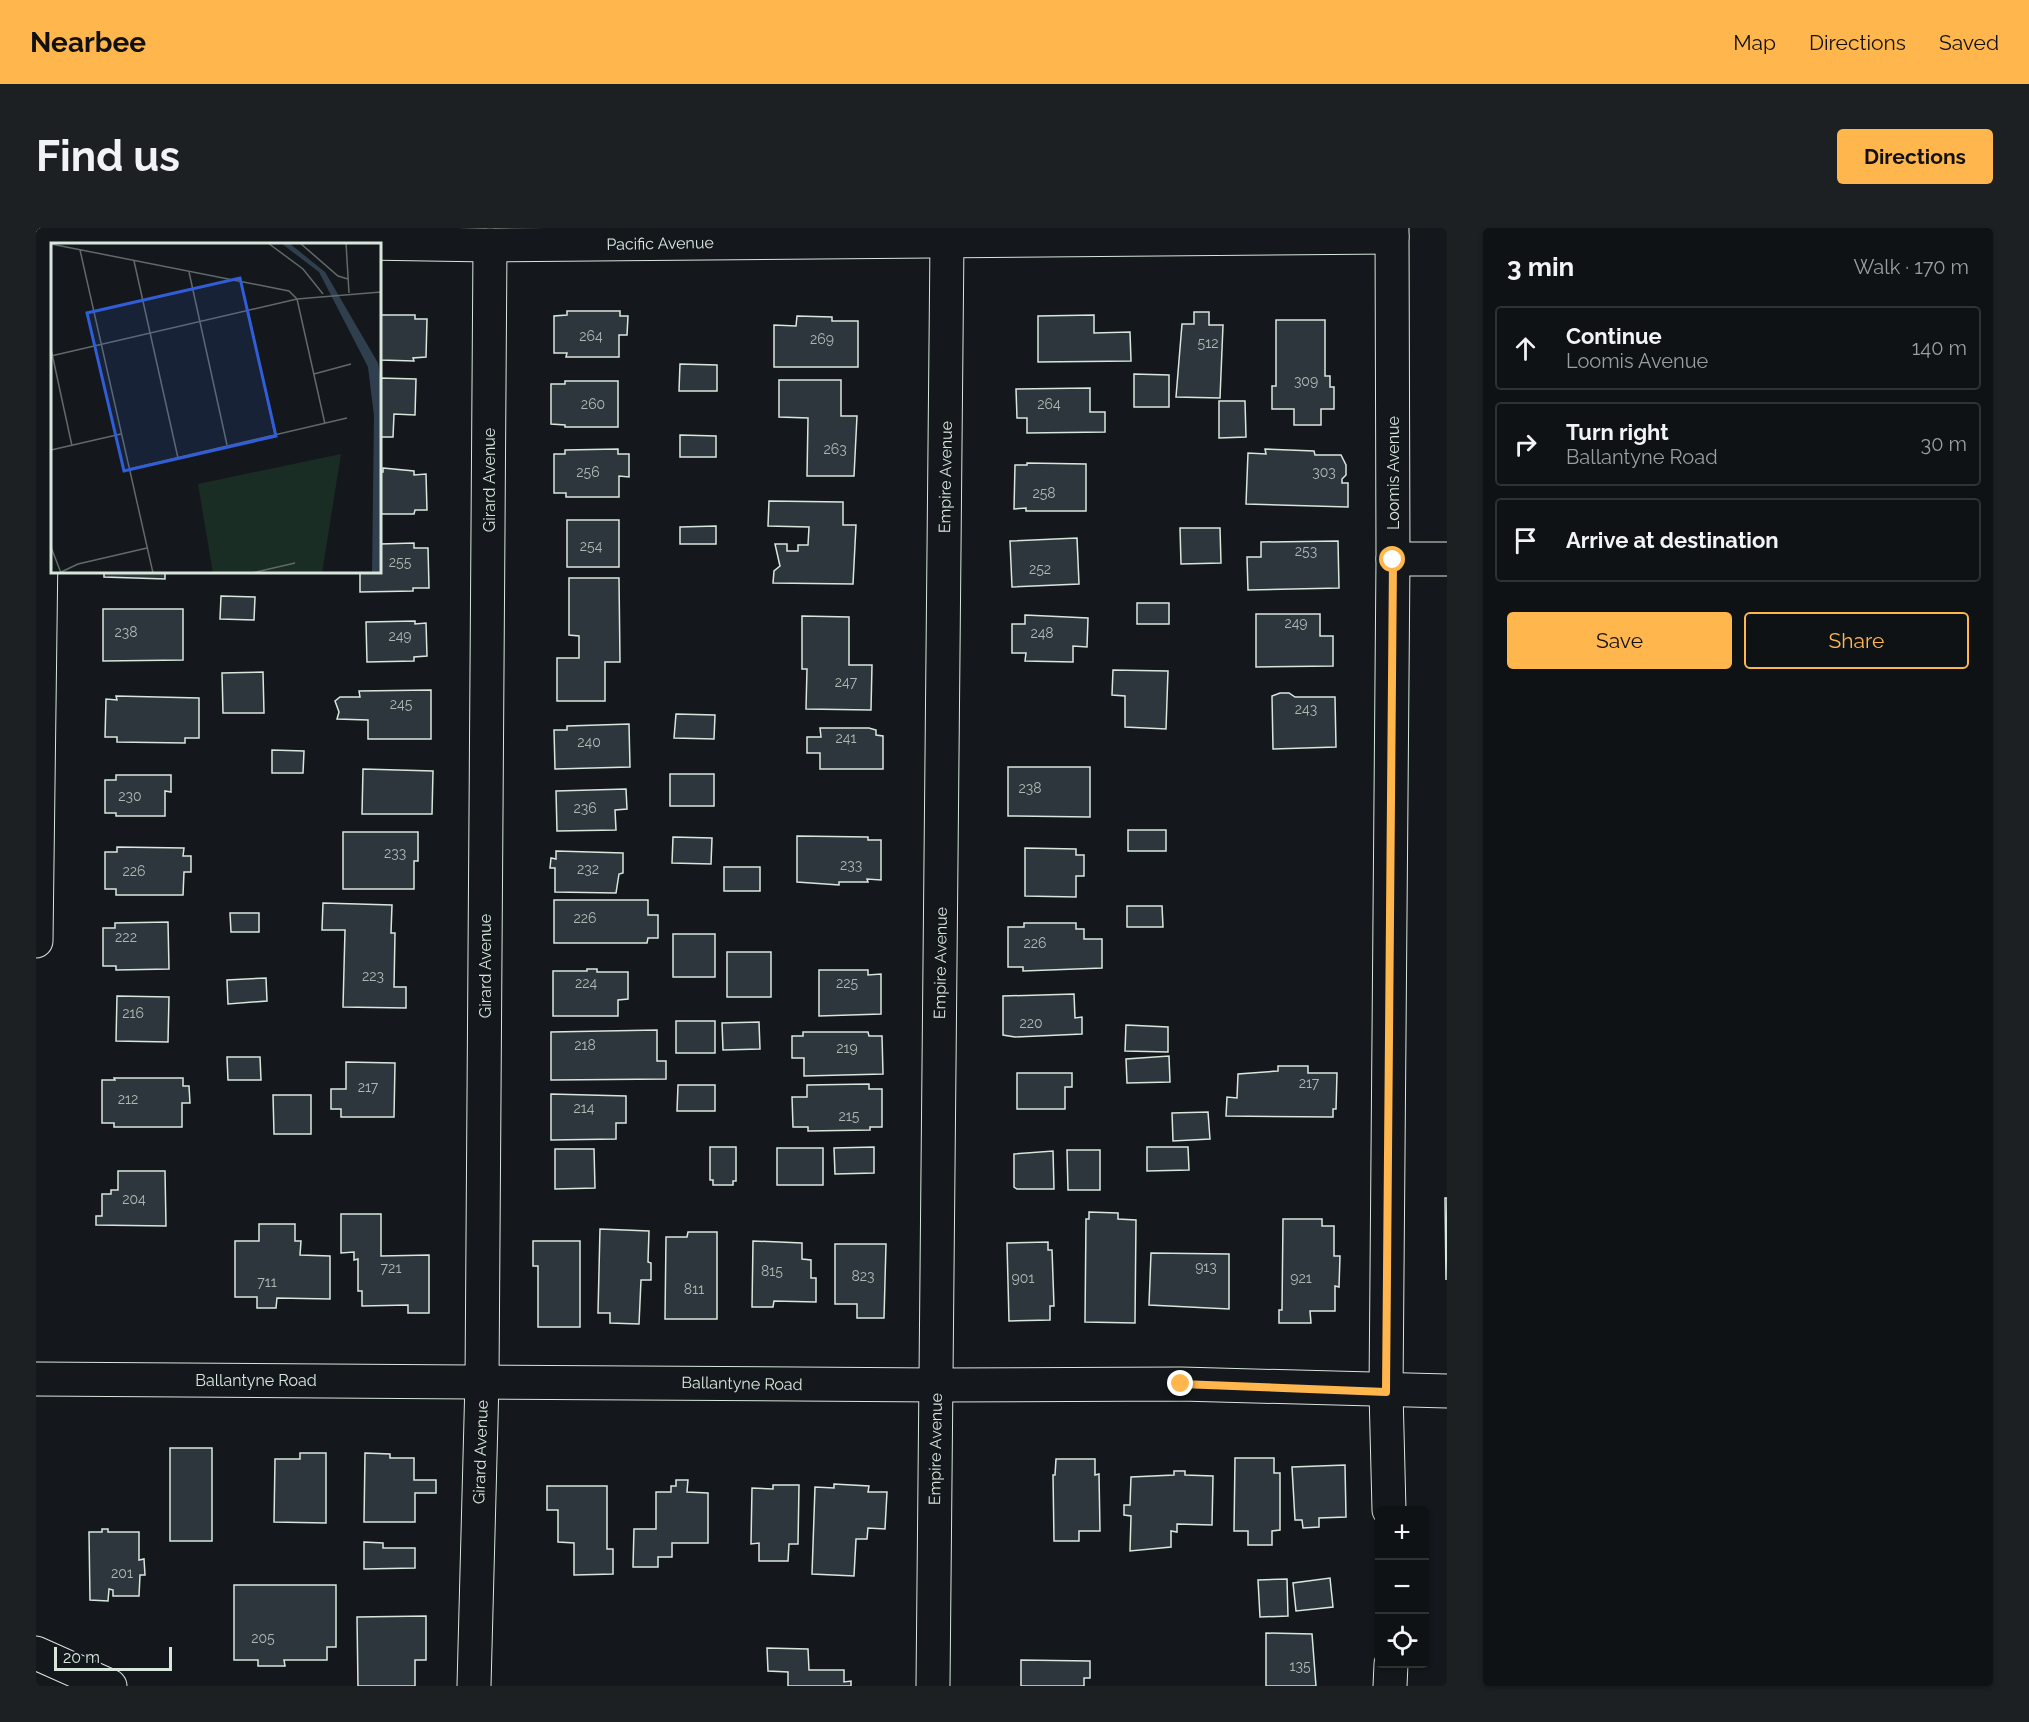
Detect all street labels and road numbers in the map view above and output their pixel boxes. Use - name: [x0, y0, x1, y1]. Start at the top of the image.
- street label: Pacific Avenue: [606, 233, 714, 254]
- street label: Loomis Avenue: [1384, 416, 1403, 530]
- street label: Empire Avenue: [935, 421, 956, 533]
- street label: Girard Avenue: [480, 428, 499, 532]
- street label: Empire Avenue: [930, 907, 951, 1019]
- street label: Girard Avenue: [476, 914, 495, 1018]
- street label: Ballantyne Road: [195, 1371, 317, 1390]
- street label: Ballantyne Road: [681, 1373, 803, 1394]
- street label: Empire Avenue: [925, 1393, 946, 1505]
- street label: Girard Avenue: [469, 1400, 492, 1504]

